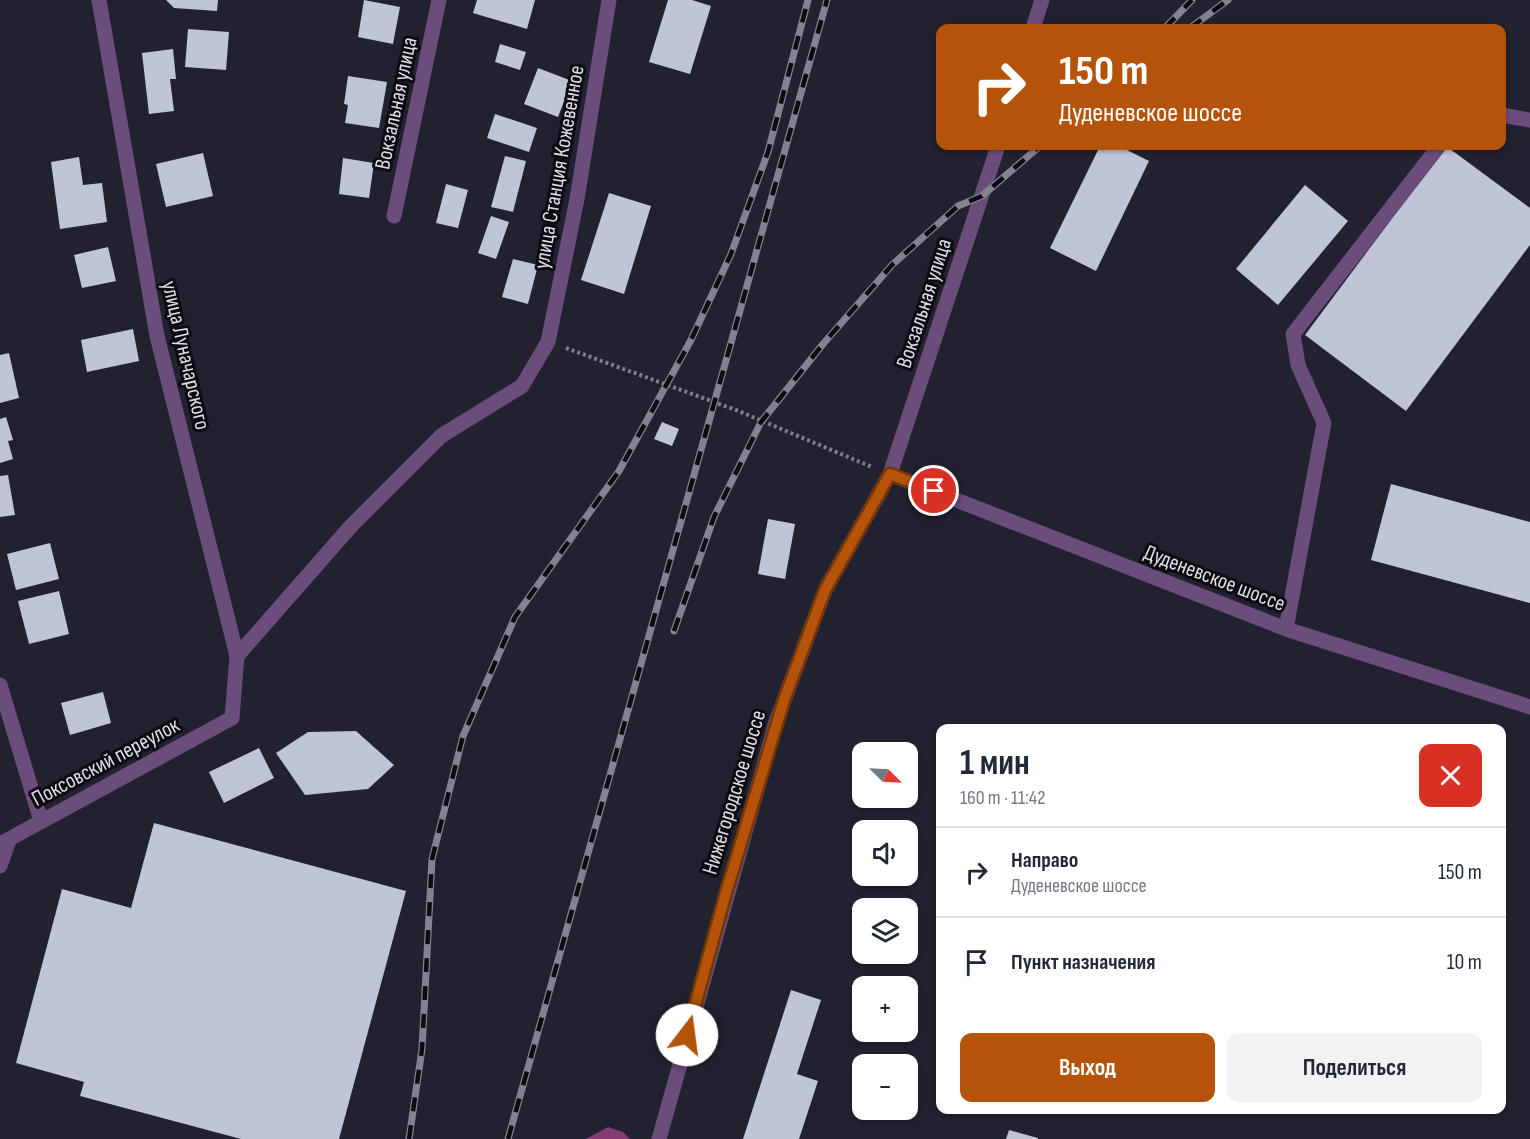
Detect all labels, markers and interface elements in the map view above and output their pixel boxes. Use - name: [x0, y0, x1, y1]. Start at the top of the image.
- street label: Вокзальная улица: [369, 35, 424, 172]
- text: 150 m: [1059, 46, 1148, 97]
- icon: right: [960, 48, 1038, 126]
- street label: улица Станция Кожевенное: [528, 63, 591, 271]
- text: Дуденевское шоссе: [1059, 97, 1242, 129]
- street label: Вокзальная улица: [891, 235, 958, 372]
- street label: улица Луначарского: [155, 278, 216, 432]
- pin: [908, 465, 959, 516]
- icon: arrive: [917, 474, 950, 507]
- street label: Дуденевское шоссе: [1140, 539, 1289, 618]
- street label: Нижегородское шоссе: [697, 707, 772, 878]
- street label: Поксовский переулок: [27, 712, 185, 813]
- north arrow: [852, 742, 918, 808]
- map controls: [852, 742, 918, 1120]
- text: 1 мин: [960, 742, 1030, 785]
- button: close: [1419, 744, 1482, 807]
- text: 160 m · 11:42: [960, 786, 1046, 810]
- button: sound: [852, 820, 918, 886]
- text: Направо: [1011, 847, 1078, 874]
- icon: right: [960, 856, 993, 889]
- text: 150 m: [1438, 859, 1482, 886]
- text: Дуденевское шоссе: [1011, 874, 1147, 898]
- button: layers: [852, 898, 918, 964]
- icon: arrive: [960, 946, 993, 979]
- text: Пункт назначения: [1011, 949, 1155, 976]
- text: 10 m: [1447, 949, 1482, 976]
- button: +: [852, 976, 918, 1042]
- position arrow: [655, 1003, 719, 1067]
- button: Выход: [960, 1033, 1215, 1102]
- button: Поделиться: [1227, 1033, 1482, 1102]
- button: −: [852, 1054, 918, 1120]

